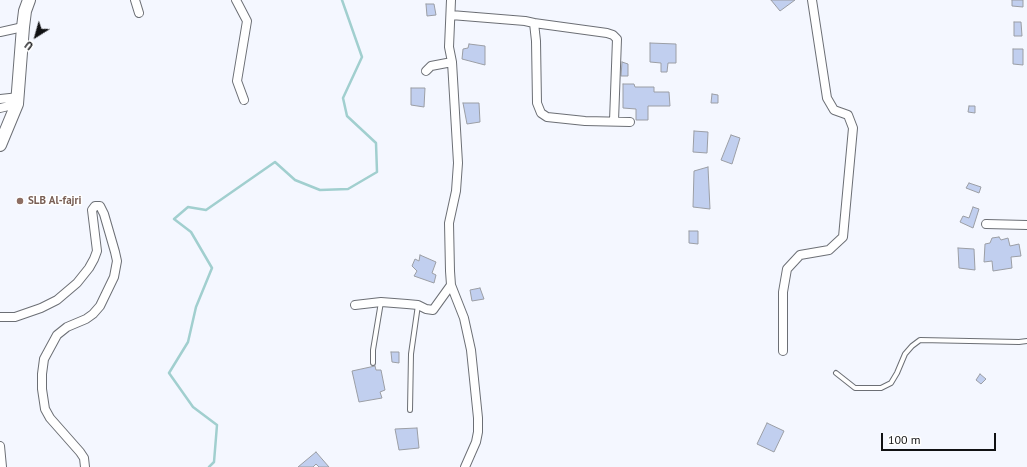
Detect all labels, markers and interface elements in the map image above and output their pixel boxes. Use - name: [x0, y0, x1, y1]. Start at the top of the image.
- north arrow: [16, 16, 56, 56]
- text: U: [22, 38, 36, 53]
- place label: SLB Al-fajri: [28, 194, 81, 208]
- marker: SLB Al-fajri: [15, 196, 25, 206]
- scale bar: [883, 425, 998, 451]
- text: 100 m: [888, 432, 921, 447]

